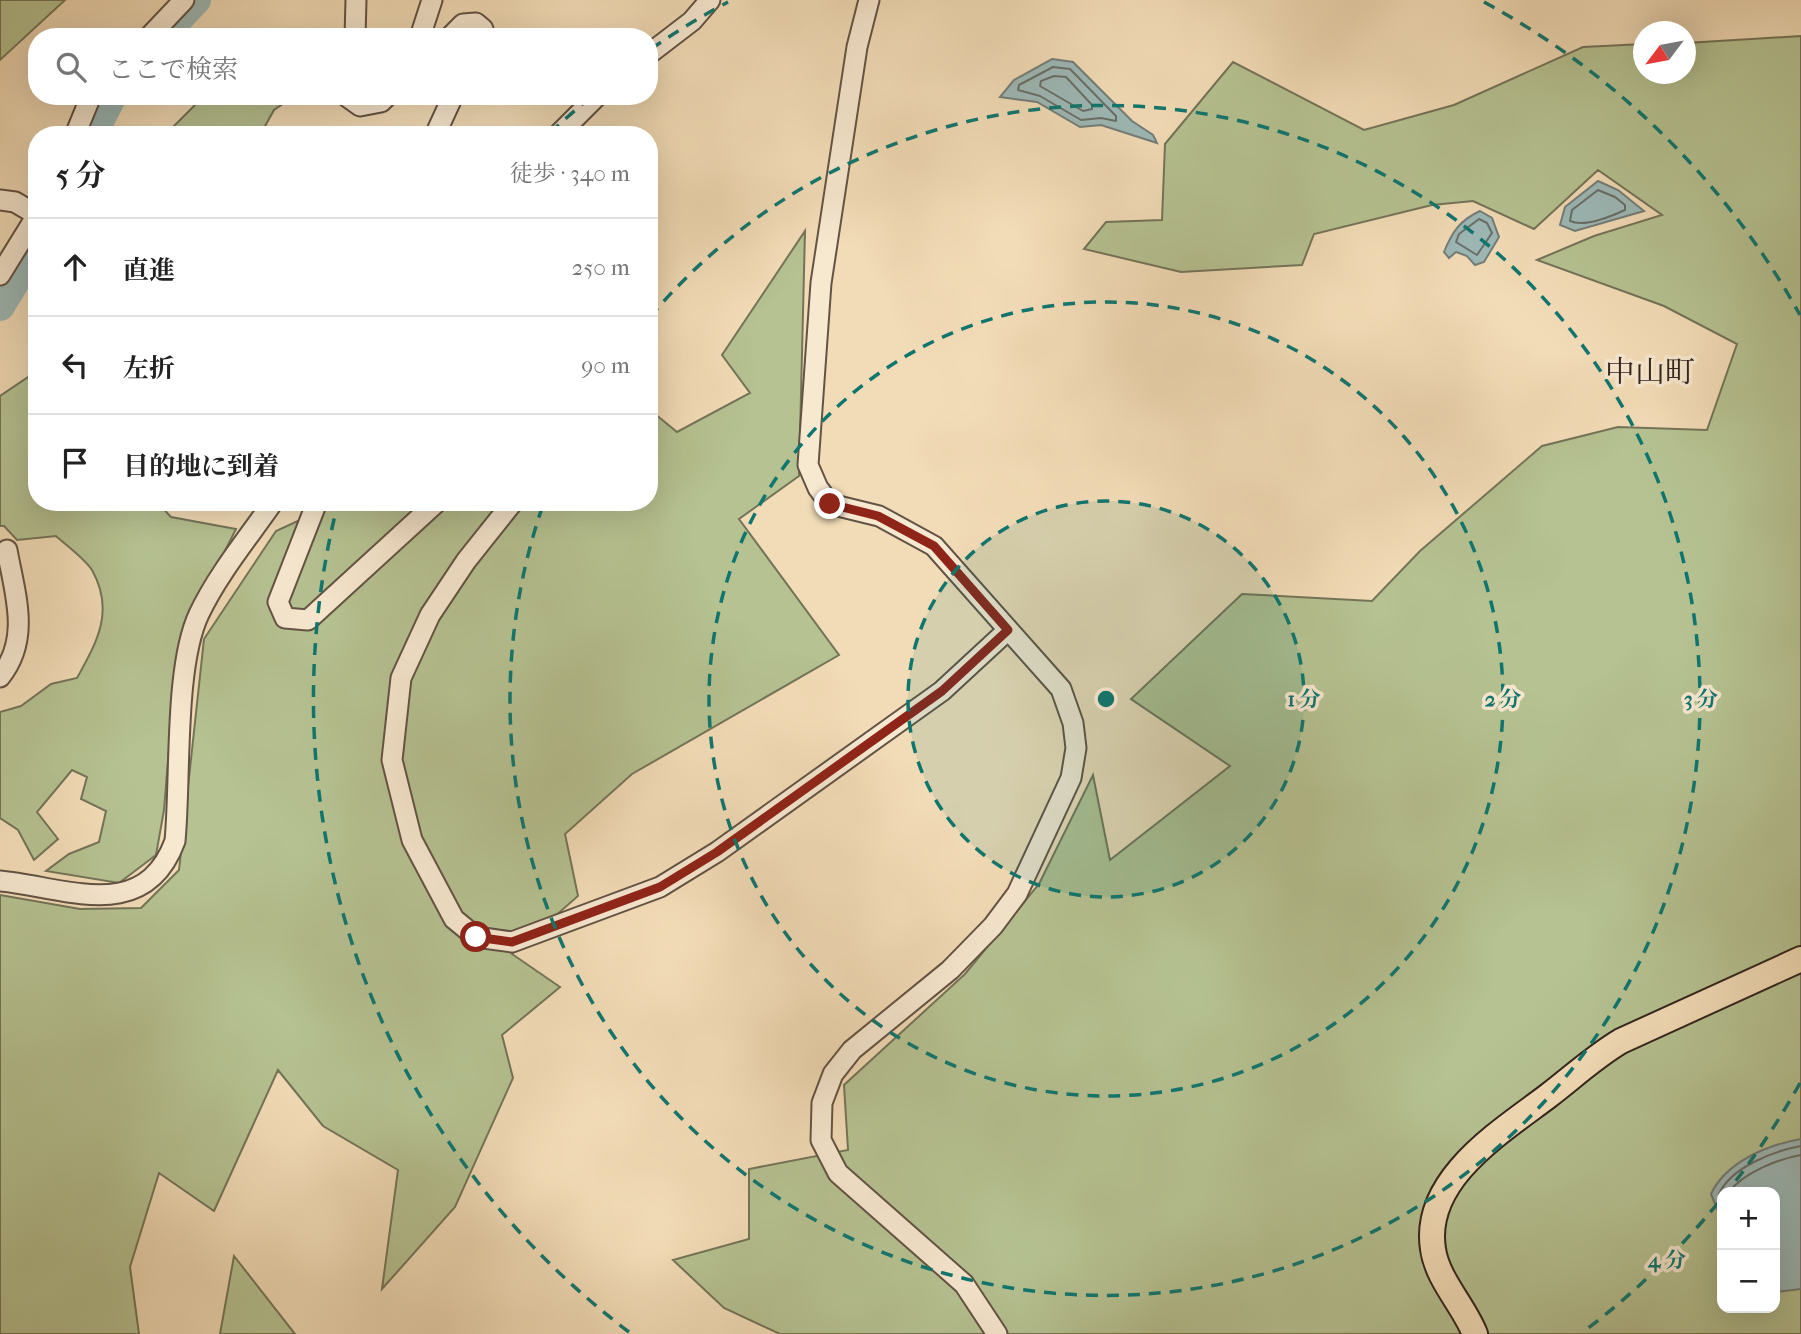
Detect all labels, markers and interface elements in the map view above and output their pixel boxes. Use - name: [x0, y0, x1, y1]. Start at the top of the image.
- north arrow: [1633, 21, 1696, 84]
- search box: [28, 28, 658, 105]
- icon: search: [52, 48, 90, 86]
- text: ここで検索: [108, 54, 238, 85]
- text: 5 分: [56, 158, 105, 193]
- text: 徒歩 · 340 m: [510, 160, 630, 187]
- icon: ahead: [56, 248, 94, 286]
- text: 250 m: [572, 254, 630, 281]
- text: 直進: [123, 255, 175, 286]
- icon: left: [56, 346, 94, 384]
- text: 90 m: [581, 352, 630, 379]
- text: 左折: [123, 353, 175, 384]
- district label: 中山町: [1605, 355, 1695, 390]
- icon: arrive: [56, 444, 94, 482]
- text: 目的地に到着: [123, 451, 279, 482]
- route end: [814, 488, 845, 519]
- centre of rings: [1094, 687, 1118, 711]
- text: 1 分: [1288, 687, 1321, 711]
- text: 2 分: [1485, 687, 1521, 711]
- text: 3 分: [1684, 687, 1718, 711]
- route start: [460, 921, 491, 952]
- map controls: [1717, 1187, 1780, 1313]
- button: +: [1717, 1187, 1780, 1250]
- text: 4 分: [1647, 1248, 1686, 1273]
- button: −: [1717, 1250, 1780, 1313]

